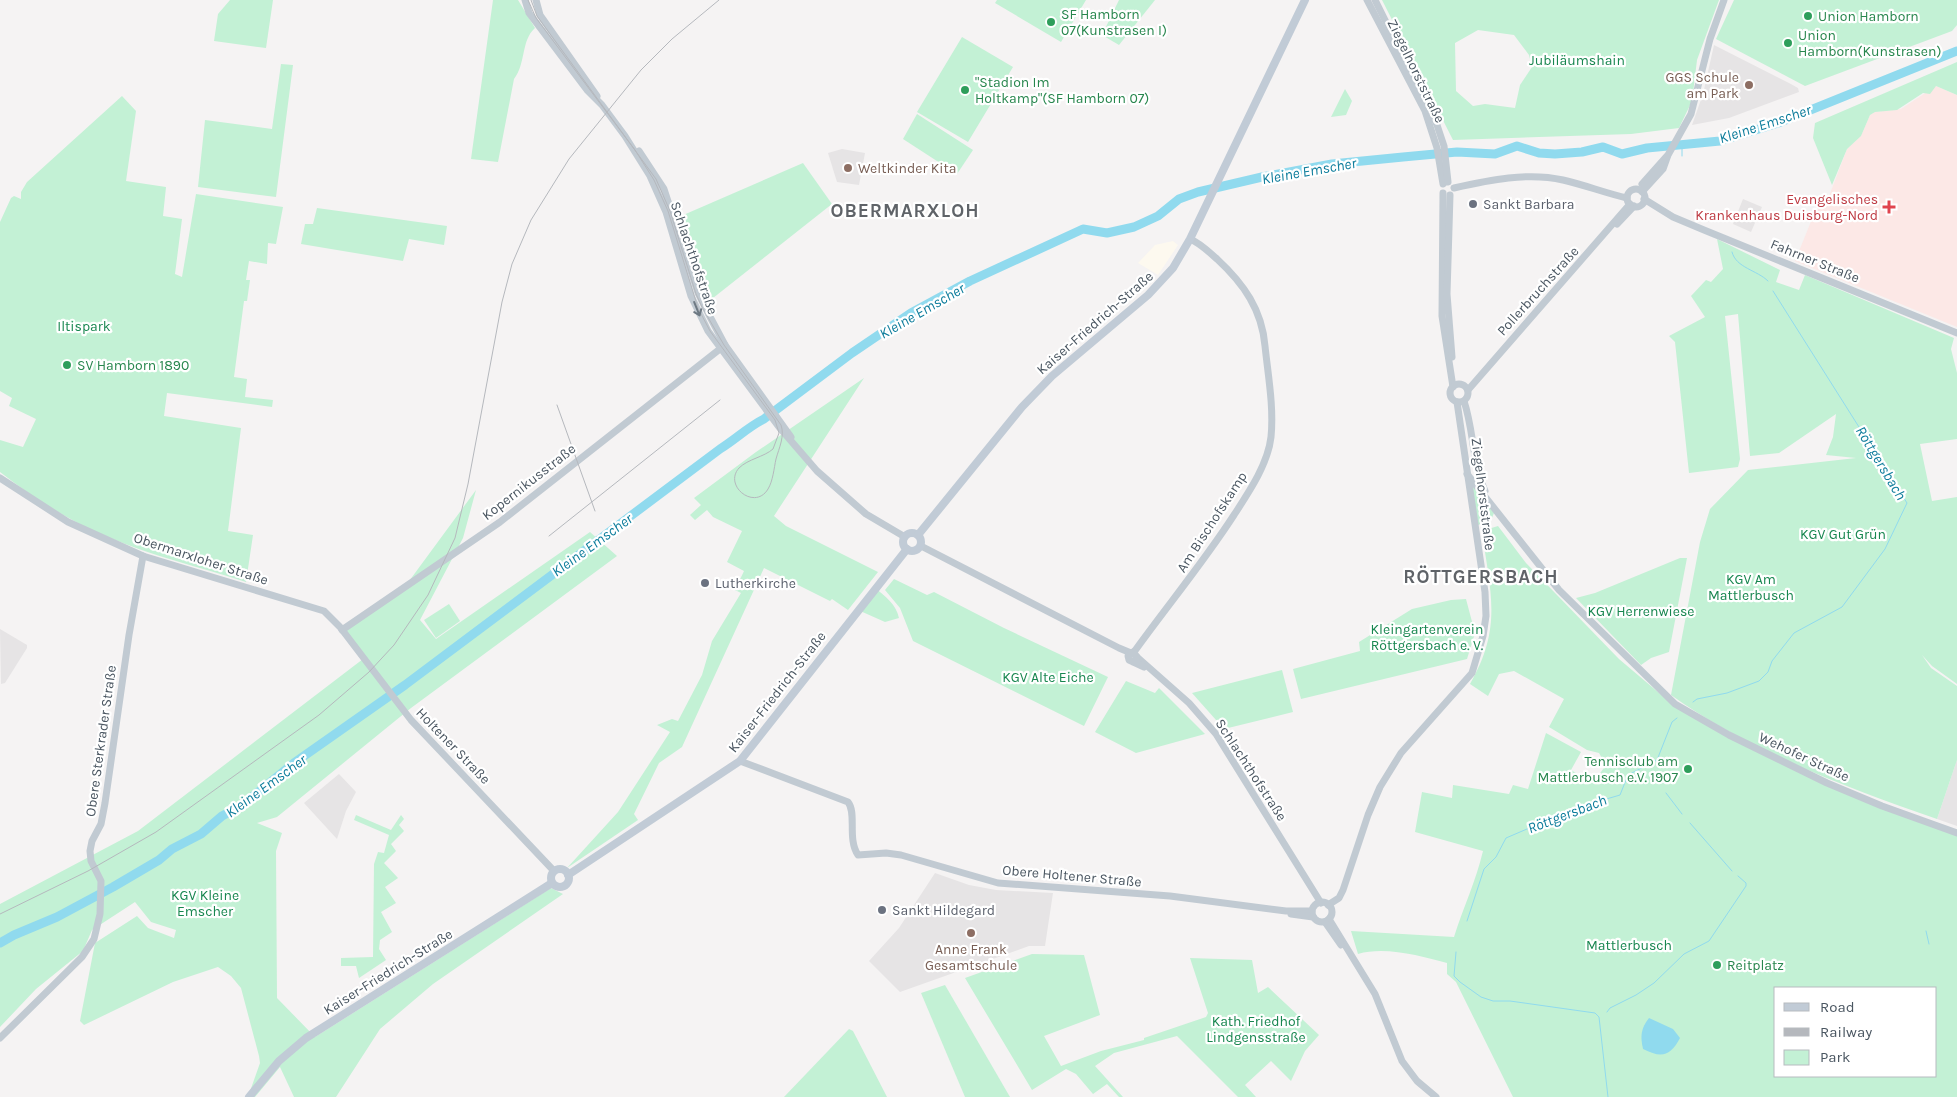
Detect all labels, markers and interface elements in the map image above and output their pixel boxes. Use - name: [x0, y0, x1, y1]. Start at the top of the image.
- place label: SF Hamborn 07(Kunstrasen I): [1061, 6, 1167, 39]
- place label: Union Hamborn: [1818, 8, 1919, 25]
- marker: Union Hamborn: [1802, 10, 1814, 22]
- marker: SF Hamborn 07(Kunstrasen I): [1045, 16, 1057, 28]
- street label: Ziegelhorststraße: [1383, 16, 1449, 126]
- place label: Union Hamborn(Kunstrasen): [1798, 27, 1941, 60]
- marker: Union Hamborn(Kunstrasen): [1782, 37, 1794, 49]
- park label: Jubiläumshain: [1529, 52, 1625, 69]
- place label: GGS Schule am Park: [1665, 69, 1739, 102]
- place label: "Stadion Im Holtkamp"(SF Hamborn 07): [975, 74, 1149, 107]
- marker: GGS Schule am Park: [1743, 79, 1755, 91]
- marker: "Stadion Im Holtkamp"(SF Hamborn 07): [959, 84, 971, 96]
- water label: Kleine Emscher: [1717, 100, 1814, 147]
- water label: Kleine Emscher: [1260, 154, 1359, 188]
- place label: Weltkinder Kita: [858, 160, 956, 177]
- marker: Weltkinder Kita: [842, 162, 854, 174]
- place label: Evangelisches Krankenhaus Duisburg-Nord: [1695, 191, 1878, 224]
- place label: Sankt Barbara: [1483, 196, 1574, 213]
- marker: Sankt Barbara: [1467, 198, 1479, 210]
- street label: Schlachthofstraße: [667, 199, 721, 317]
- district label: OBERMARXLOH: [830, 200, 980, 222]
- marker: Evangelisches Krankenhaus Duisburg-Nord: [1882, 200, 1896, 214]
- street label: Fahrner Straße: [1768, 235, 1862, 287]
- street label: Pollerbruchstraße: [1493, 243, 1583, 339]
- street label: Kaiser-Friedrich-Straße: [1033, 268, 1157, 378]
- water label: Kleine Emscher: [876, 279, 969, 343]
- one-way arrow: [693, 302, 702, 317]
- park label: Iltispark: [57, 318, 111, 335]
- place label: SV Hamborn 1890: [77, 357, 189, 374]
- marker: SV Hamborn 1890: [61, 359, 73, 371]
- water label: Röttgersbach: [1852, 423, 1910, 503]
- street label: Ziegelhorststraße: [1468, 437, 1498, 551]
- street label: Kopernikusstraße: [479, 440, 579, 524]
- street label: Am Bischofskamp: [1173, 468, 1251, 576]
- water label: Kleine Emscher: [548, 509, 637, 580]
- park label: KGV Gut Grün: [1800, 526, 1886, 543]
- street label: Obermarxloher Straße: [132, 529, 270, 589]
- district label: RÖTTGERSBACH: [1403, 565, 1559, 588]
- park label: KGV Am Mattlerbusch: [1708, 571, 1794, 604]
- place label: Lutherkirche: [715, 575, 796, 592]
- marker: Lutherkirche: [699, 577, 711, 589]
- park label: KGV Herrenwiese: [1587, 603, 1695, 620]
- park label: Kleingartenverein Röttgersbach e. V.: [1371, 621, 1484, 654]
- street label: Kaiser-Friedrich-Straße: [724, 628, 830, 756]
- street label: Obere Sterkrader Straße: [82, 664, 120, 818]
- park label: KGV Alte Eiche: [1002, 669, 1094, 686]
- street label: Holtener Straße: [412, 704, 494, 788]
- street label: Schlachthofstraße: [1212, 716, 1290, 824]
- street label: Wehofer Straße: [1756, 729, 1852, 785]
- water label: Kleine Emscher: [222, 750, 311, 821]
- place label: Tennisclub am Mattlerbusch e.V. 1907: [1538, 753, 1678, 786]
- marker: Tennisclub am Mattlerbusch e.V. 1907: [1682, 763, 1694, 775]
- water label: Röttgersbach: [1525, 791, 1609, 837]
- street label: Obere Holtener Straße: [1002, 861, 1142, 891]
- park label: KGV Kleine Emscher: [171, 887, 239, 920]
- place label: Sankt Hildegard: [892, 902, 995, 919]
- marker: Sankt Hildegard: [876, 904, 888, 916]
- street label: Kaiser-Friedrich-Straße: [320, 925, 456, 1019]
- marker: Anne Frank Gesamtschule: [965, 927, 977, 939]
- park label: Mattlerbusch: [1586, 937, 1672, 954]
- place label: Anne Frank Gesamtschule: [925, 941, 1017, 974]
- place label: Reitplatz: [1727, 957, 1784, 974]
- marker: Reitplatz: [1711, 959, 1723, 971]
- legend: [1774, 987, 1937, 1077]
- text: Road: [1820, 998, 1855, 1016]
- park label: Kath. Friedhof Lindgensstraße: [1206, 1013, 1306, 1046]
- text: Railway: [1820, 1023, 1872, 1041]
- text: Park: [1820, 1048, 1850, 1066]

